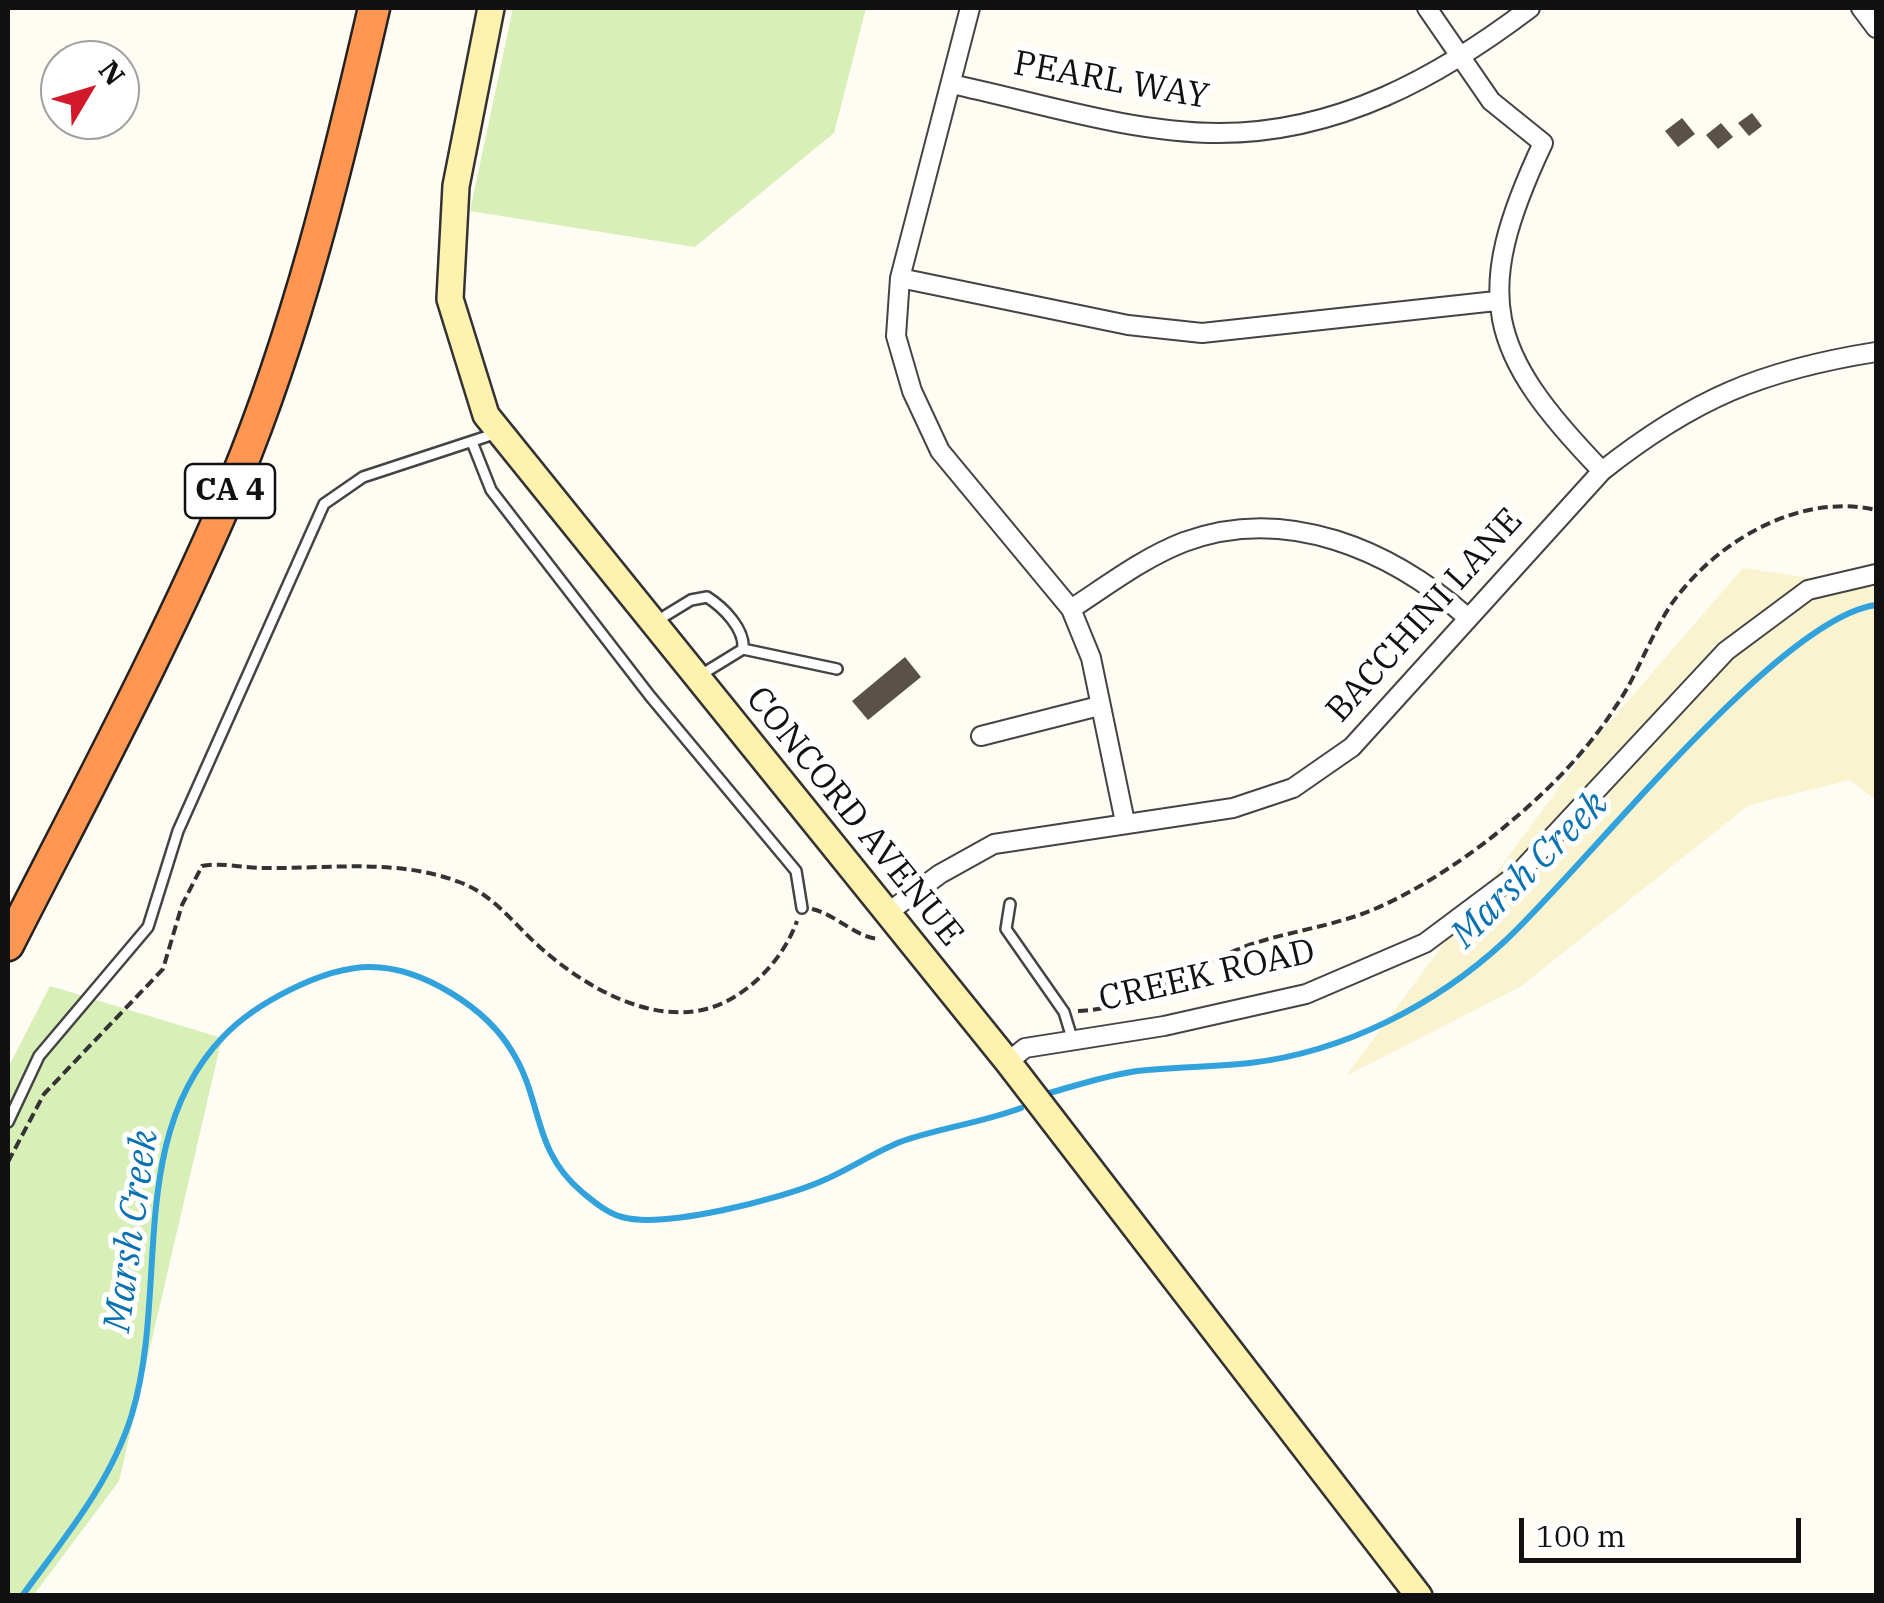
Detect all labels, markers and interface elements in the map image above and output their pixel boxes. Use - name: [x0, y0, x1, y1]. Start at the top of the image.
- north arrow: [40, 40, 140, 140]
- street label: PEARL WAY: [1010, 43, 1212, 119]
- text: N: [91, 52, 134, 93]
- road number: CA 4: [185, 464, 275, 518]
- street label: BACCHINI LANE: [1318, 501, 1532, 731]
- street label: CONCORD AVENUE: [737, 679, 971, 955]
- water label: Marsh Creek: [1442, 782, 1618, 958]
- street label: CREEK ROAD: [1095, 931, 1319, 1021]
- water label: Marsh Creek: [95, 1127, 169, 1335]
- scale bar: [1524, 1498, 1806, 1560]
- text: 100 m: [1536, 1516, 1626, 1555]

